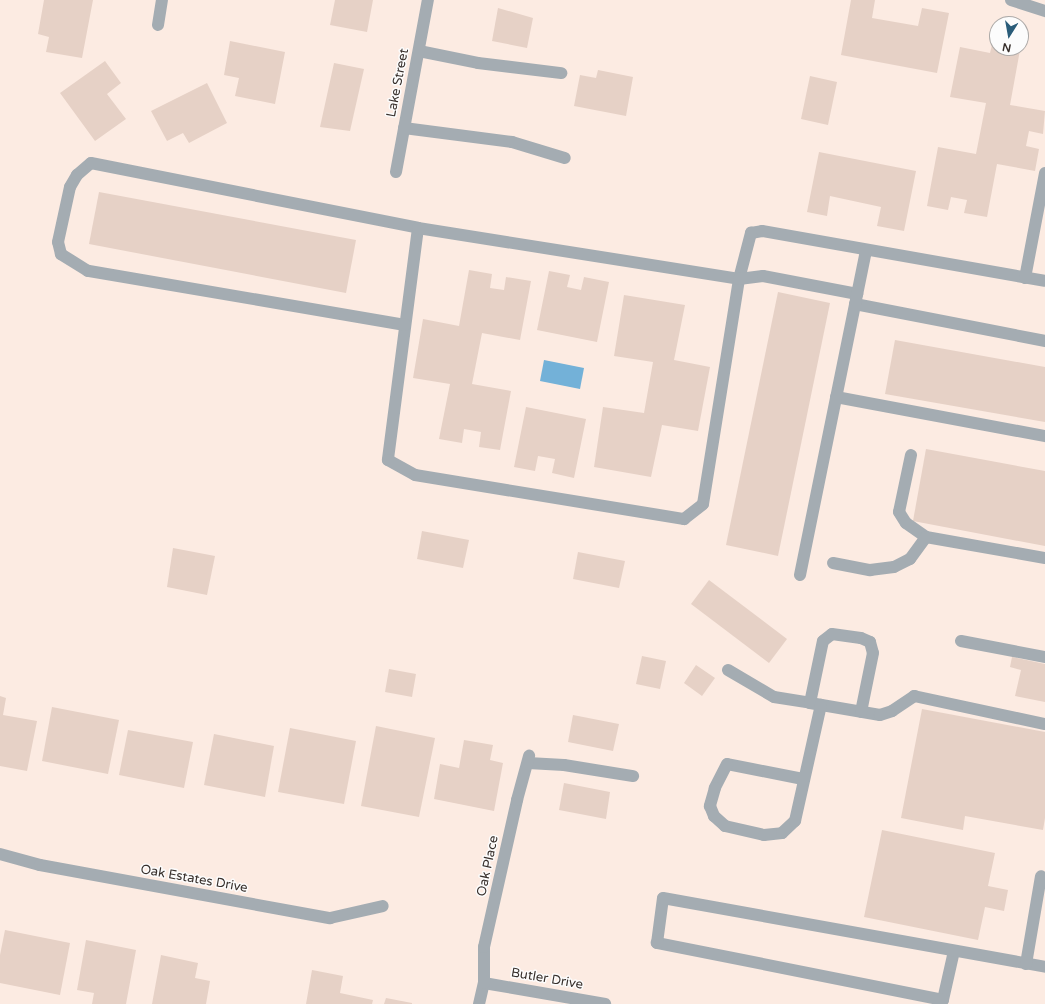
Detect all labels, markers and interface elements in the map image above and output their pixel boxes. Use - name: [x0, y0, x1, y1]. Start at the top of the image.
- north arrow: [989, 16, 1029, 56]
- text: N: [1001, 40, 1012, 55]
- street label: Lake Street: [384, 47, 412, 119]
- street label: Oak Place: [474, 834, 502, 898]
- street label: Oak Estates Drive: [139, 862, 249, 896]
- street label: Butler Drive: [510, 965, 584, 993]

